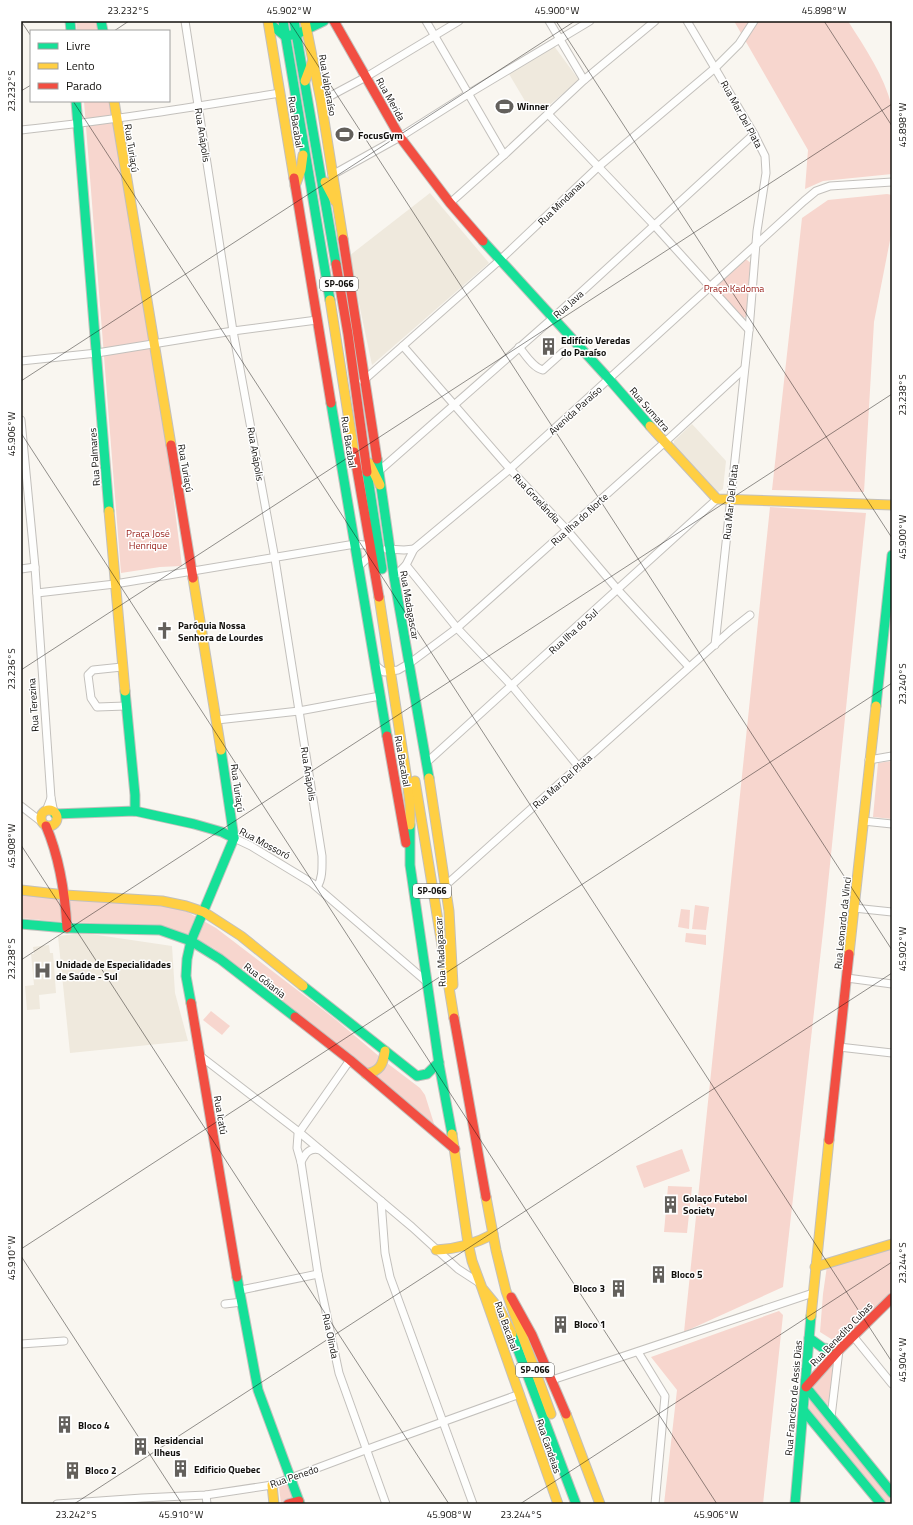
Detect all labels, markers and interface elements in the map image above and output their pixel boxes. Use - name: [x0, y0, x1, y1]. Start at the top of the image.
- text: 23.232°S: [107, 3, 149, 18]
- text: 45.902°W: [267, 3, 311, 18]
- text: 45.900°W: [535, 3, 579, 18]
- text: 45.898°W: [802, 3, 846, 18]
- legend: [30, 30, 170, 102]
- text: Livre: [66, 36, 90, 55]
- street label: Rua Valparaíso: [315, 53, 340, 117]
- text: Lento: [66, 56, 95, 75]
- text: 23.232°S: [4, 70, 19, 112]
- street label: Rua Merida: [372, 75, 409, 124]
- text: Parado: [66, 76, 102, 95]
- street label: Rua Mar Del Plata: [717, 78, 766, 151]
- street label: Rua Bacabal: [284, 95, 307, 149]
- sports icon: Winner: [494, 96, 514, 116]
- place label: Winner: [517, 99, 549, 114]
- text: 45.898°W: [895, 103, 910, 147]
- street label: Rua Anápolis: [191, 107, 214, 164]
- street label: Rua Turiaçú: [120, 123, 143, 173]
- sports icon: FocusGym: [335, 125, 355, 145]
- place label: FocusGym: [358, 128, 403, 143]
- street label: Rua Mindanau: [534, 176, 588, 229]
- road number: SP-066: [320, 277, 358, 291]
- park label: Praça Kadoma: [704, 281, 764, 296]
- street label: Rua Java: [550, 287, 587, 322]
- place label: Edifício Veredas do Paraíso: [561, 333, 631, 360]
- building icon: Edifício Veredas do Paraíso: [538, 336, 558, 356]
- text: 23.238°S: [895, 374, 910, 416]
- street label: Avenida Paraíso: [545, 382, 605, 438]
- street label: Rua Sumatra: [626, 384, 673, 435]
- text: 45.906°W: [4, 412, 19, 456]
- street label: Rua Bacabal: [337, 415, 360, 469]
- street label: Rua Anápolis: [243, 426, 268, 483]
- street label: Rua Palmares: [85, 427, 104, 487]
- street label: Rua Turiaçú: [174, 443, 197, 493]
- street label: Rua Mar Del Plata: [719, 464, 742, 540]
- street label: Rua Groelândia: [509, 470, 564, 527]
- street label: Rua Ilha do Norte: [547, 489, 611, 549]
- text: 45.900°W: [895, 515, 910, 559]
- park label: Praça José Henrique: [126, 526, 170, 553]
- street label: Rua Madagascar: [396, 569, 423, 641]
- street label: Rua Ilha do Sul: [545, 605, 601, 658]
- place label: Paróquia Nossa Senhora de Lourdes: [178, 618, 264, 645]
- church icon: Paróquia Nossa Senhora de Lourdes: [155, 621, 175, 641]
- text: 23.236°S: [4, 648, 19, 690]
- text: 23.240°S: [895, 663, 910, 705]
- street label: Rua Terezina: [24, 678, 43, 732]
- street label: Rua Bacabal: [391, 734, 414, 788]
- street label: Rua Anápolis: [297, 746, 320, 803]
- street label: Rua Mar Del Plata: [529, 751, 595, 812]
- street label: Rua Turiaçú: [227, 763, 248, 813]
- text: 45.908°W: [4, 824, 19, 868]
- street label: Rua Mossoró: [237, 824, 293, 863]
- street label: Rua Leonardo da Vinci: [830, 876, 855, 970]
- road number: SP-066: [413, 884, 451, 898]
- street label: Rua Madagascar: [431, 916, 450, 987]
- text: 45.902°W: [895, 927, 910, 971]
- text: 23.238°S: [4, 938, 19, 980]
- place label: Unidade de Especialidades de Saúde - Sul: [56, 957, 171, 984]
- street label: Rua Gôiania: [240, 959, 289, 1002]
- hospital icon: Unidade de Especialidades de Saúde - Sul: [33, 960, 53, 980]
- street label: Rua Icatú: [210, 1094, 231, 1136]
- place label: Golaço Futebol Society: [683, 1191, 747, 1218]
- building icon: Golaço Futebol Society: [660, 1194, 680, 1214]
- text: 45.910°W: [4, 1236, 19, 1280]
- text: 23.244°S: [895, 1242, 910, 1284]
- building icon: Bloco 5: [648, 1264, 668, 1284]
- place label: Bloco 5: [671, 1267, 703, 1282]
- building icon: Bloco 3: [608, 1278, 628, 1298]
- place label: Bloco 3: [573, 1281, 605, 1296]
- street label: Rua Bacabal: [491, 1299, 522, 1353]
- street label: Rua Benedito Cubas: [807, 1299, 876, 1370]
- street label: Rua Olinda: [318, 1312, 343, 1360]
- building icon: Bloco 1: [551, 1314, 571, 1334]
- place label: Bloco 1: [574, 1317, 606, 1332]
- text: 45.904°W: [895, 1338, 910, 1382]
- street label: Rua Francisco de Assis Dias: [781, 1339, 806, 1456]
- road number: SP-066: [516, 1363, 554, 1377]
- building icon: Bloco 4: [55, 1415, 75, 1435]
- street label: Rua Candeias: [532, 1417, 565, 1476]
- place label: Bloco 4: [78, 1418, 110, 1433]
- place label: Residencial Ilheus: [154, 1433, 204, 1460]
- building icon: Residencial Ilheus: [131, 1436, 151, 1456]
- building icon: Edificio Quebec: [171, 1459, 191, 1479]
- building icon: Bloco 2: [62, 1460, 82, 1480]
- street label: Rua Penedo: [268, 1461, 321, 1492]
- place label: Edificio Quebec: [194, 1462, 261, 1477]
- place label: Bloco 2: [85, 1463, 117, 1478]
- text: 23.242°S: [55, 1507, 97, 1522]
- text: 45.910°W: [159, 1507, 203, 1522]
- text: 45.908°W: [427, 1507, 471, 1522]
- text: 23.244°S: [500, 1507, 542, 1522]
- text: 45.906°W: [694, 1507, 738, 1522]

